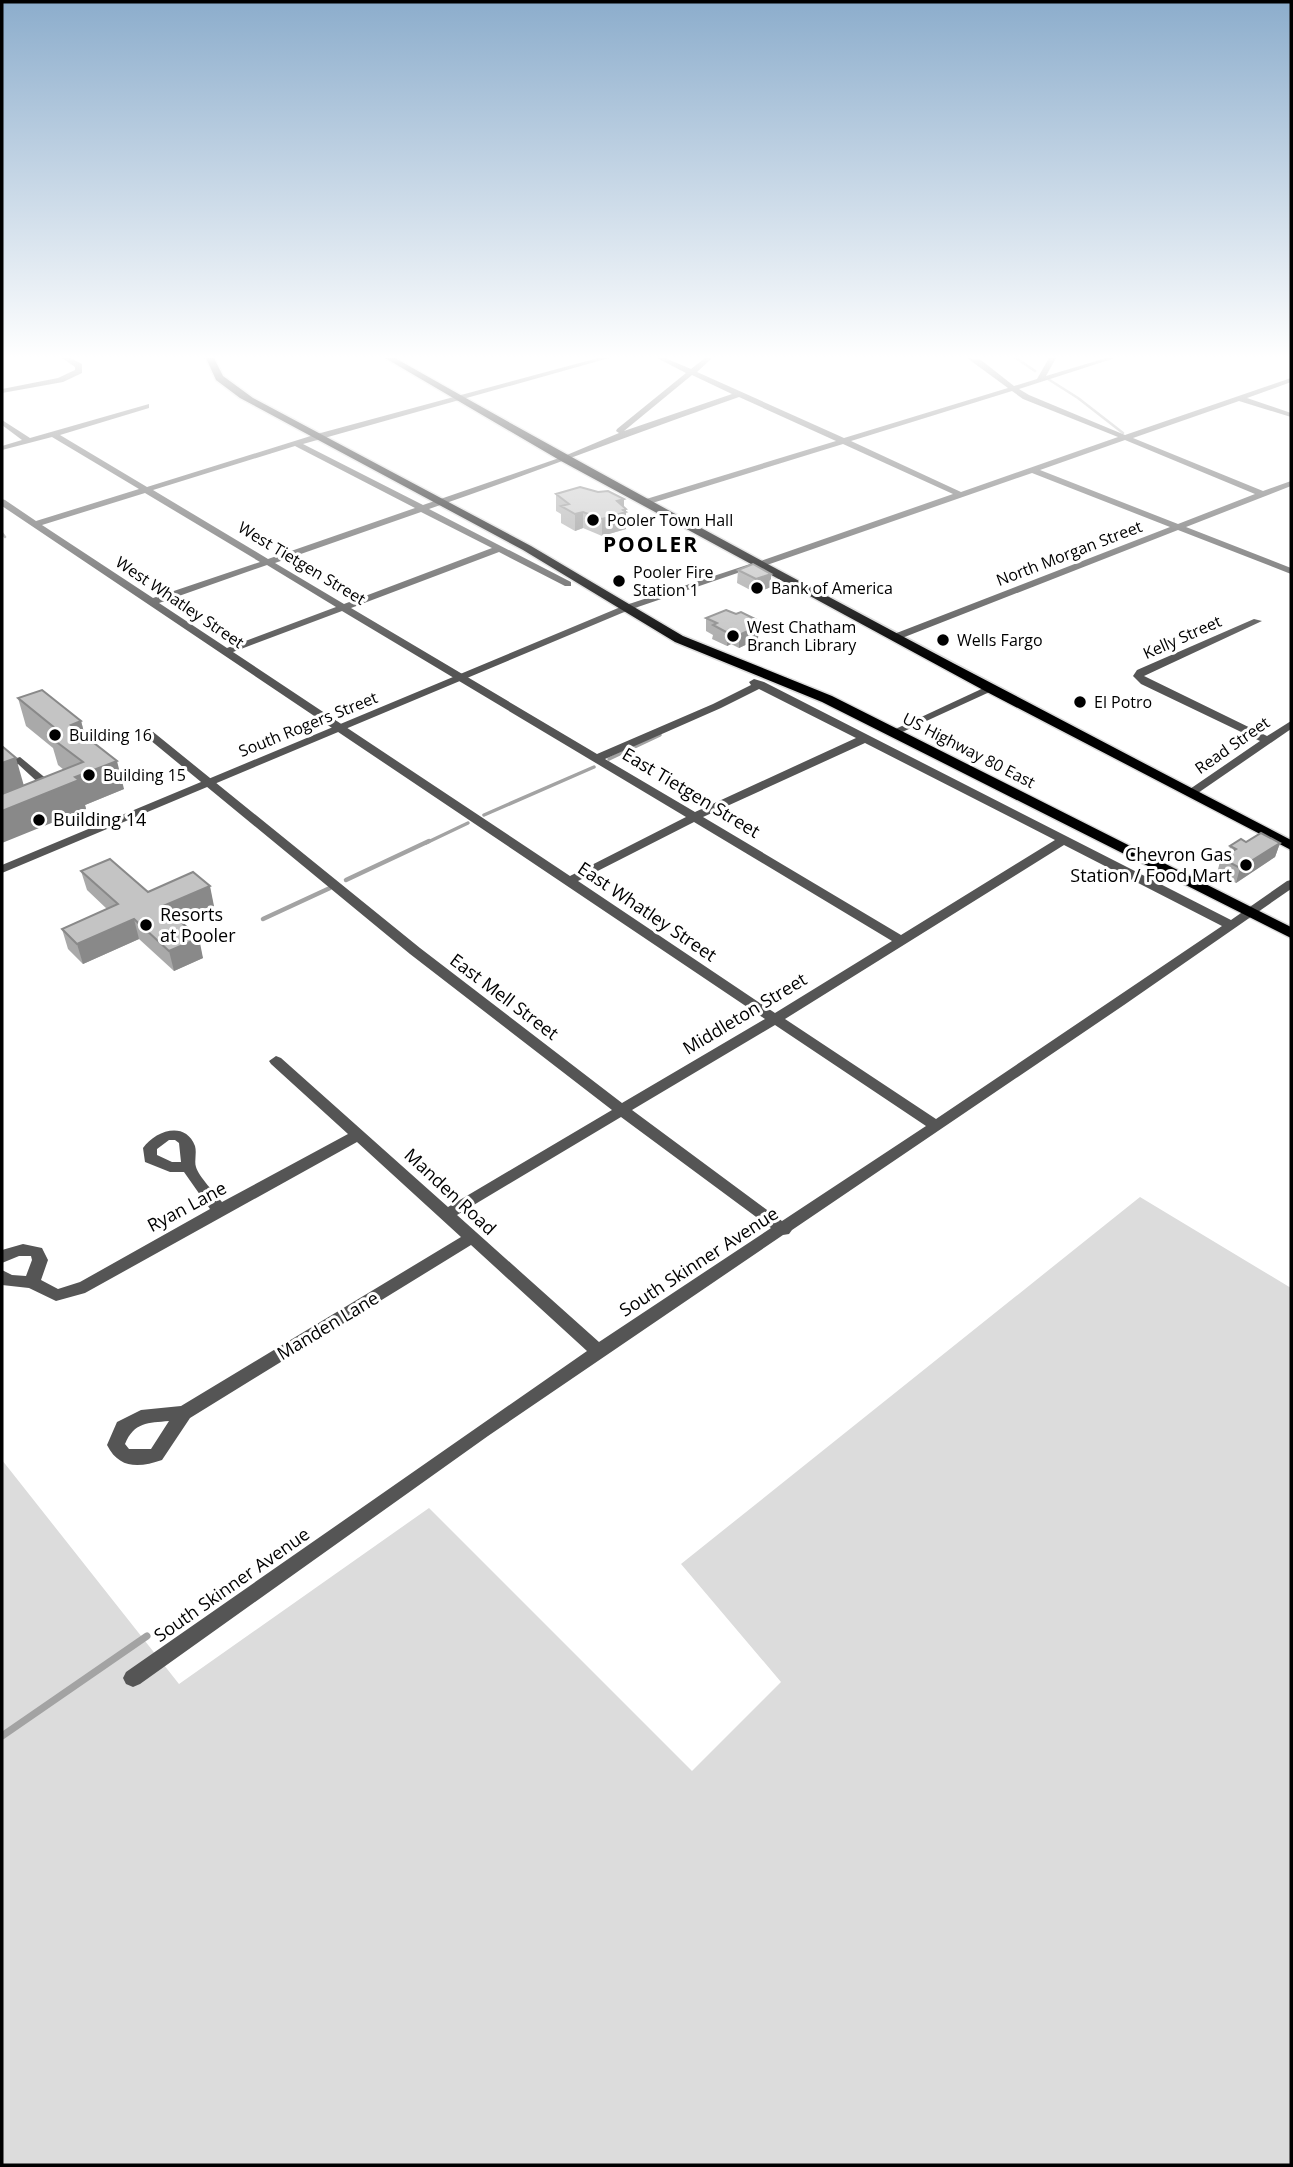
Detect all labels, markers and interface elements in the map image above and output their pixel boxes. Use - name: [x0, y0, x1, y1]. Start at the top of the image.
- place label: Pooler Town Hall: [607, 509, 733, 531]
- marker: Pooler Town Hall: [585, 512, 601, 528]
- street label: North Morgan Street: [993, 515, 1145, 591]
- street label: West Tietgen Street: [234, 516, 370, 610]
- district label: POOLER: [603, 530, 699, 558]
- street label: West Whatley Street: [112, 551, 249, 653]
- place label: Pooler Fire Station 1: [633, 561, 713, 601]
- marker: Pooler Fire Station 1: [611, 573, 627, 589]
- place label: Bank of America: [771, 577, 893, 599]
- marker: Bank of America: [749, 580, 765, 596]
- street label: Kelly Street: [1139, 610, 1225, 664]
- place label: West Chatham Branch Library: [747, 616, 857, 656]
- marker: West Chatham Branch Library: [725, 628, 741, 644]
- place label: Wells Fargo: [957, 629, 1043, 651]
- marker: Wells Fargo: [935, 632, 951, 648]
- street label: South Rogers Street: [235, 686, 381, 762]
- place label: El Potro: [1094, 691, 1152, 713]
- marker: El Potro: [1072, 694, 1088, 710]
- street label: US Highway 80 East: [899, 707, 1039, 793]
- street label: Read Street: [1190, 711, 1274, 779]
- place label: Building 16: [69, 724, 152, 746]
- marker: Building 16: [47, 727, 63, 743]
- street label: East Tietgen Street: [618, 742, 765, 843]
- place label: Building 15: [103, 764, 186, 786]
- marker: Building 15: [81, 767, 97, 783]
- place label: Building 14: [53, 807, 146, 831]
- marker: Building 14: [31, 812, 47, 828]
- place label: Chevron Gas Station / Food Mart: [1070, 842, 1232, 887]
- street label: East Whatley Street: [574, 856, 722, 967]
- marker: Chevron Gas Station / Food Mart: [1238, 857, 1254, 873]
- place label: Resorts at Pooler: [160, 902, 236, 947]
- marker: Resorts at Pooler: [138, 917, 154, 933]
- street label: East Mell Street: [445, 947, 564, 1045]
- street label: Middleton Street: [678, 967, 811, 1060]
- street label: Manden Road: [400, 1143, 502, 1240]
- street label: Ryan Lane: [143, 1175, 230, 1237]
- street label: South Skinner Avenue: [614, 1201, 782, 1322]
- street label: Manden Lane: [272, 1285, 383, 1365]
- street label: South Skinner Avenue: [149, 1521, 314, 1647]

